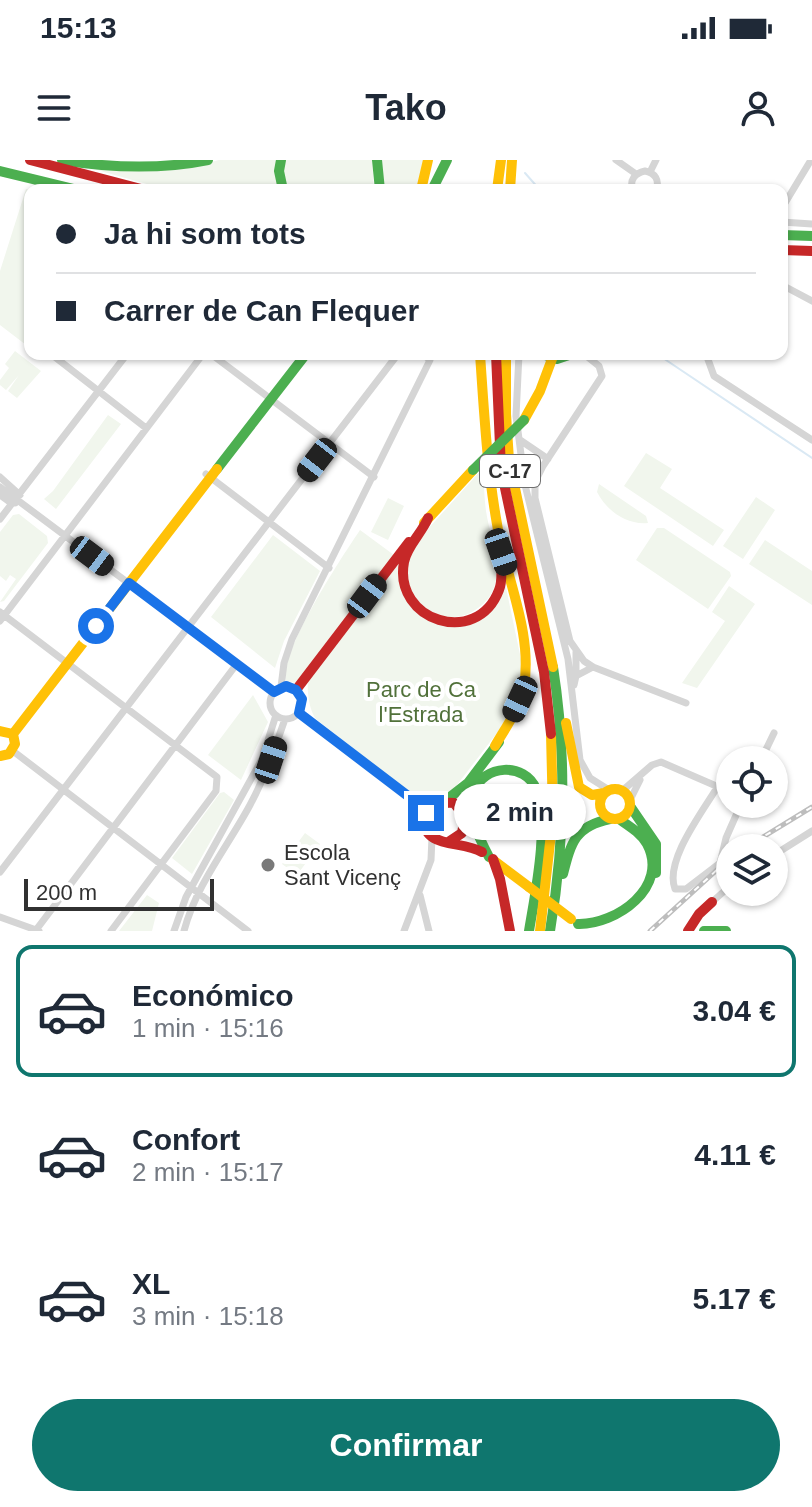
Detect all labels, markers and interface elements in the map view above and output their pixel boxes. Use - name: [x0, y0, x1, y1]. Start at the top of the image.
- text: 15:13: [40, 11, 117, 44]
- icon: menu: [32, 86, 76, 130]
- icon: person: [736, 86, 780, 130]
- text: Tako: [365, 87, 447, 128]
- text: Ja hi som tots: [104, 217, 306, 250]
- text: Carrer de Can Flequer: [104, 294, 419, 327]
- car: [293, 434, 341, 486]
- road number: C-17: [480, 455, 540, 487]
- car: [482, 525, 520, 579]
- car: [66, 532, 118, 580]
- car: [343, 570, 391, 622]
- route start: [78, 608, 114, 644]
- car: [499, 672, 541, 726]
- park label: Parc de Ca l'Estrada: [366, 677, 477, 727]
- car: [252, 733, 290, 787]
- map controls: [716, 746, 788, 906]
- button: locate: [716, 746, 788, 818]
- callout: 2 min: [454, 785, 586, 841]
- route end: [408, 795, 444, 831]
- text: 2 min: [486, 797, 554, 827]
- button: layers: [716, 834, 788, 906]
- place label: Escola Sant Vicenç: [284, 840, 401, 890]
- marker: Escola Sant Vicenç: [259, 856, 277, 874]
- scale bar: [24, 875, 214, 911]
- text: 200 m: [36, 880, 97, 905]
- icon: car: [36, 975, 108, 1047]
- text: Económico: [132, 979, 294, 1012]
- text: 3.04 €: [693, 994, 776, 1027]
- text: 1 min · 15:16: [132, 1013, 284, 1043]
- icon: car: [36, 1119, 108, 1191]
- text: Confort: [132, 1123, 240, 1156]
- text: 4.11 €: [694, 1138, 776, 1171]
- text: 2 min · 15:17: [132, 1157, 284, 1187]
- icon: car: [36, 1263, 108, 1335]
- text: XL: [132, 1267, 170, 1300]
- text: 5.17 €: [693, 1282, 776, 1315]
- text: 3 min · 15:18: [132, 1301, 284, 1331]
- button: Confirmar: [32, 1399, 780, 1491]

